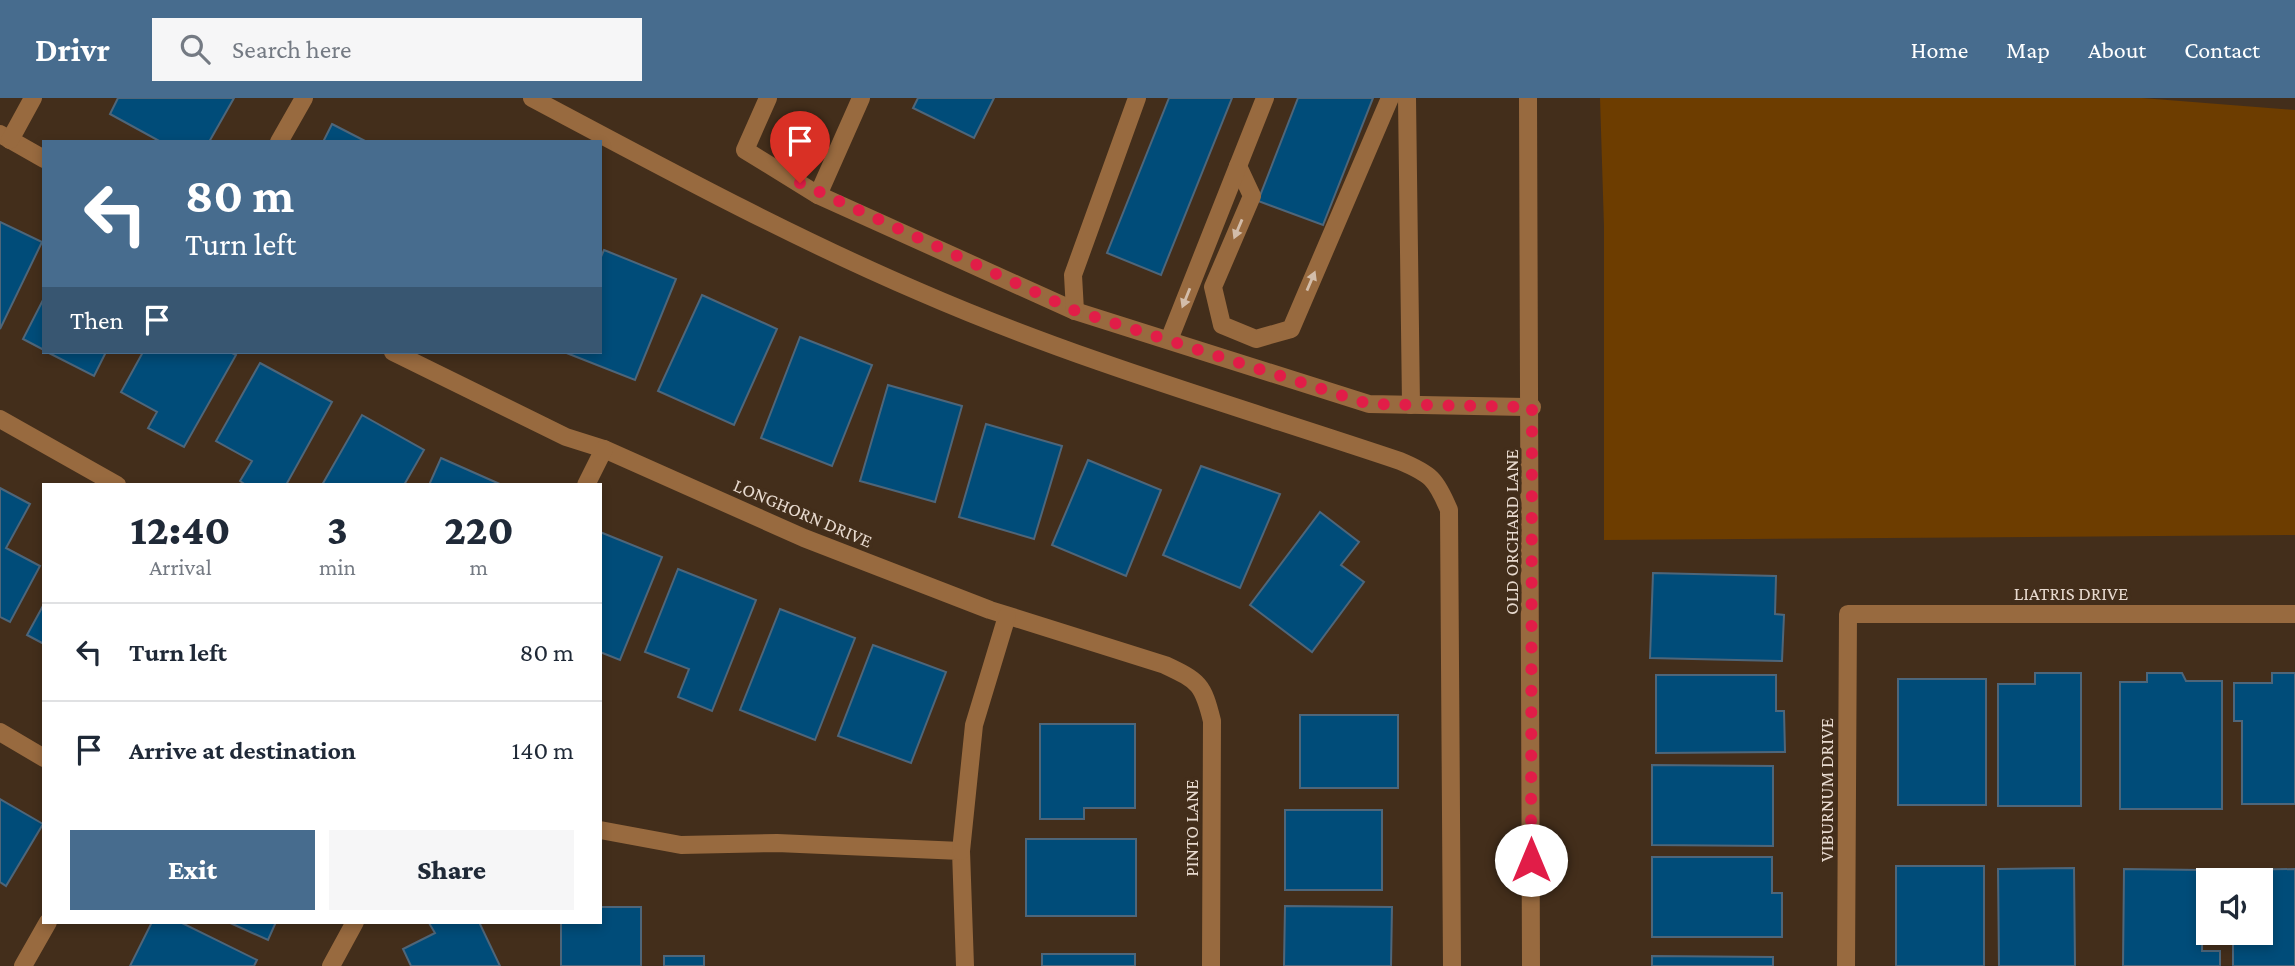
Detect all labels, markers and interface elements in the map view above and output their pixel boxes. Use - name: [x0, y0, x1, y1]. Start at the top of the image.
- search box: [152, 18, 642, 81]
- icon: search: [176, 30, 214, 68]
- text: Drivr: [35, 31, 110, 68]
- text: Search here: [232, 35, 351, 64]
- text: Home: [1911, 36, 1968, 63]
- text: Map: [2006, 36, 2050, 63]
- text: About: [2088, 36, 2146, 63]
- text: Contact: [2184, 36, 2260, 63]
- pin: [770, 111, 830, 183]
- icon: arrive: [781, 122, 819, 160]
- icon: left: [70, 168, 161, 259]
- text: 80 m: [185, 168, 294, 223]
- one-way arrow: [1232, 218, 1243, 239]
- text: Turn left: [185, 226, 296, 262]
- one-way arrow: [1306, 270, 1317, 291]
- one-way arrow: [1180, 288, 1191, 309]
- icon: arrive: [138, 301, 176, 339]
- text: Then: [70, 306, 124, 335]
- street label: OLD ORCHARD LANE: [1501, 449, 1522, 615]
- street label: LONGHORN DRIVE: [731, 474, 875, 552]
- text: 12:40: [130, 506, 231, 553]
- text: 3: [327, 506, 348, 553]
- text: 220: [444, 506, 514, 553]
- text: Arrival: [149, 554, 212, 580]
- text: min: [319, 554, 356, 580]
- text: m: [470, 554, 488, 580]
- street label: LIATRIS DRIVE: [2014, 583, 2128, 604]
- icon: left: [70, 633, 108, 671]
- text: Turn left: [129, 638, 227, 667]
- text: 80 m: [520, 638, 574, 667]
- street label: VIBURNUM DRIVE: [1816, 718, 1837, 862]
- icon: arrive: [70, 731, 108, 769]
- text: Arrive at destination: [129, 736, 356, 765]
- text: 140 m: [512, 736, 574, 765]
- street label: PINTO LANE: [1181, 779, 1202, 877]
- position arrow: [1494, 823, 1568, 897]
- button: Exit: [70, 830, 315, 910]
- button: Share: [329, 830, 574, 910]
- map controls: [2196, 868, 2273, 945]
- button: sound: [2196, 868, 2273, 945]

